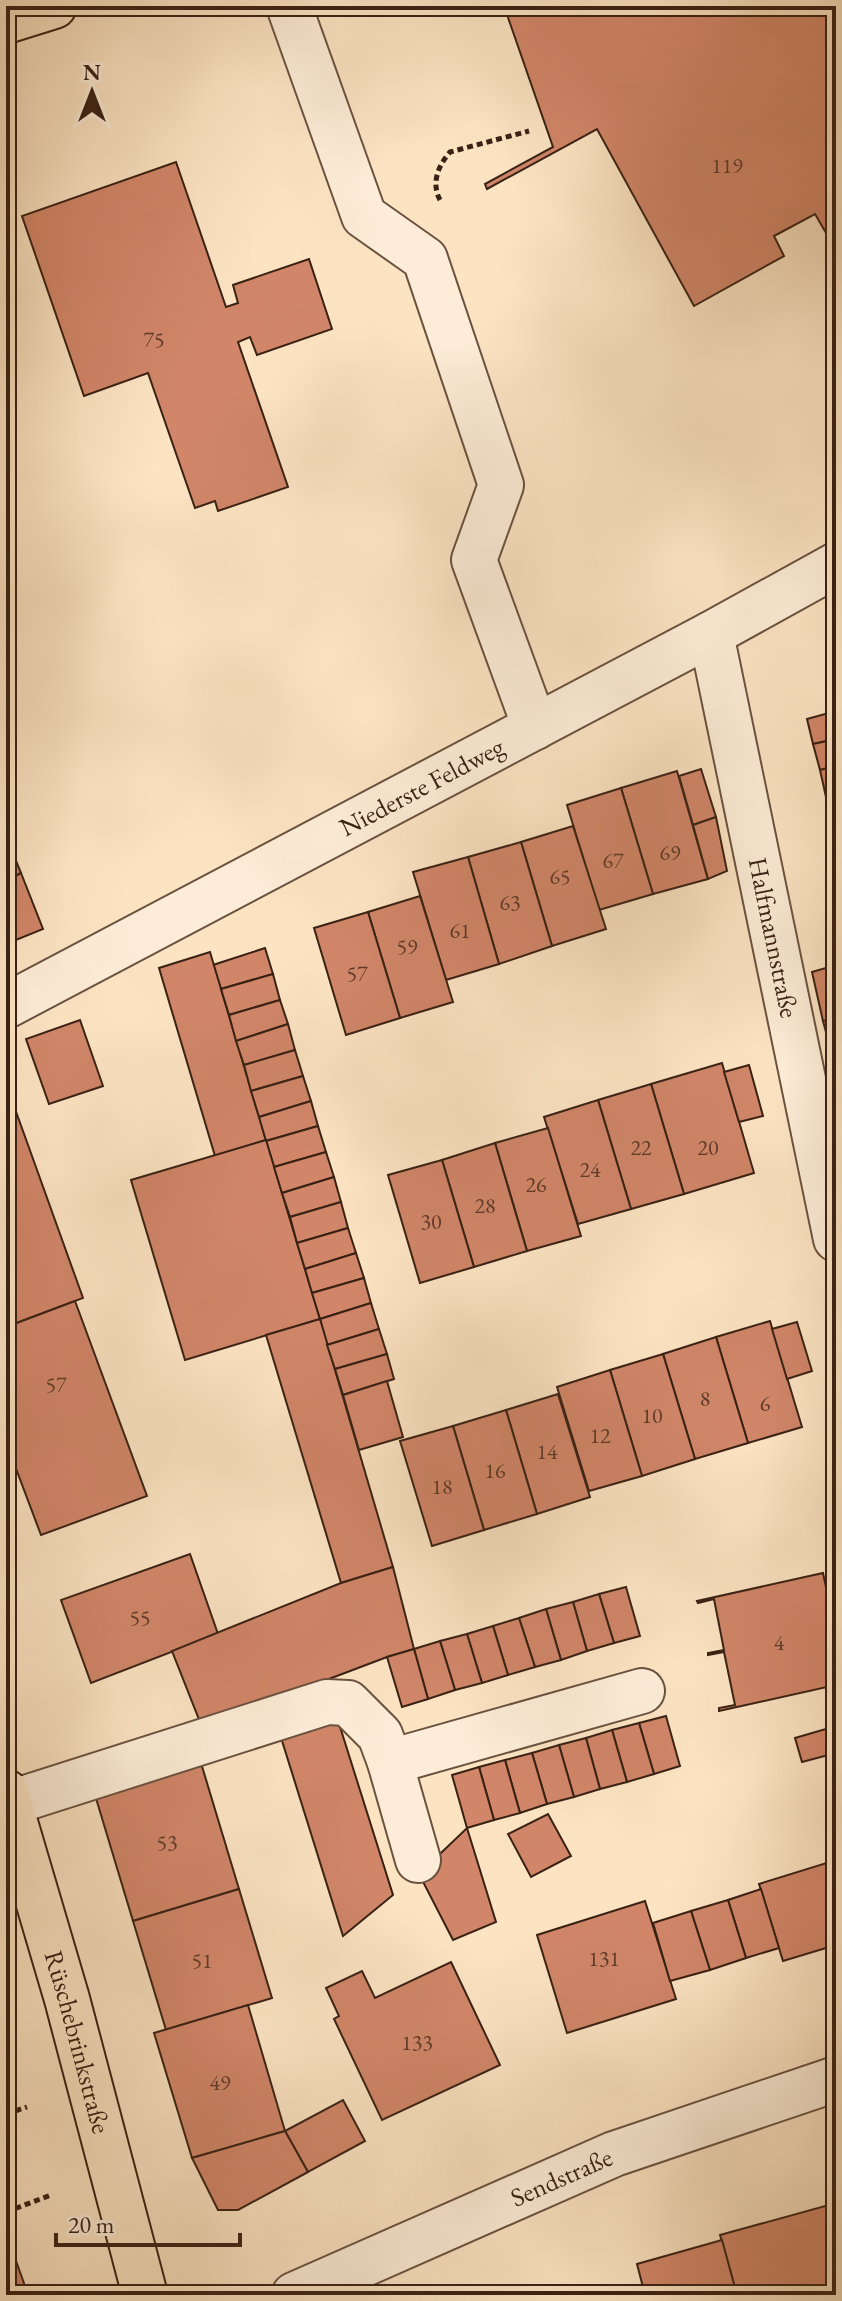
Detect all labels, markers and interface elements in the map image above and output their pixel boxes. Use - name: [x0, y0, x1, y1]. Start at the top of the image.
- north arrow: [52, 52, 132, 132]
- text: N: [83, 58, 101, 87]
- house number: 119: [711, 151, 743, 180]
- house number: 75: [143, 325, 165, 354]
- street label: Niederste Feldweg: [333, 729, 510, 844]
- house number: 69: [659, 838, 681, 867]
- house number: 67: [602, 846, 624, 875]
- street label: Halfmannstraße: [741, 854, 807, 1021]
- house number: 65: [549, 862, 571, 891]
- house number: 63: [499, 888, 521, 917]
- house number: 61: [449, 916, 471, 945]
- house number: 59: [396, 932, 418, 961]
- house number: 57: [346, 959, 368, 988]
- house number: 22: [630, 1133, 652, 1162]
- house number: 20: [697, 1133, 719, 1162]
- house number: 24: [579, 1155, 601, 1184]
- house number: 26: [525, 1170, 547, 1199]
- house number: 28: [474, 1191, 496, 1220]
- house number: 30: [420, 1207, 442, 1236]
- house number: 57: [45, 1370, 67, 1399]
- house number: 8: [700, 1384, 710, 1413]
- house number: 6: [760, 1389, 771, 1418]
- house number: 10: [641, 1401, 663, 1430]
- house number: 12: [589, 1421, 611, 1450]
- house number: 14: [536, 1437, 558, 1466]
- house number: 16: [484, 1456, 506, 1485]
- house number: 18: [431, 1472, 453, 1501]
- house number: 55: [129, 1603, 151, 1632]
- house number: 4: [774, 1628, 785, 1657]
- house number: 53: [156, 1828, 178, 1857]
- house number: 131: [588, 1944, 620, 1973]
- street label: Rüschebrinkstraße: [37, 1946, 119, 2137]
- house number: 51: [191, 1946, 213, 1975]
- house number: 133: [401, 2028, 433, 2057]
- house number: 49: [209, 2068, 231, 2097]
- street label: Sendstraße: [505, 2140, 617, 2215]
- scale bar: [56, 2197, 240, 2247]
- text: 20 m: [68, 2209, 115, 2240]

